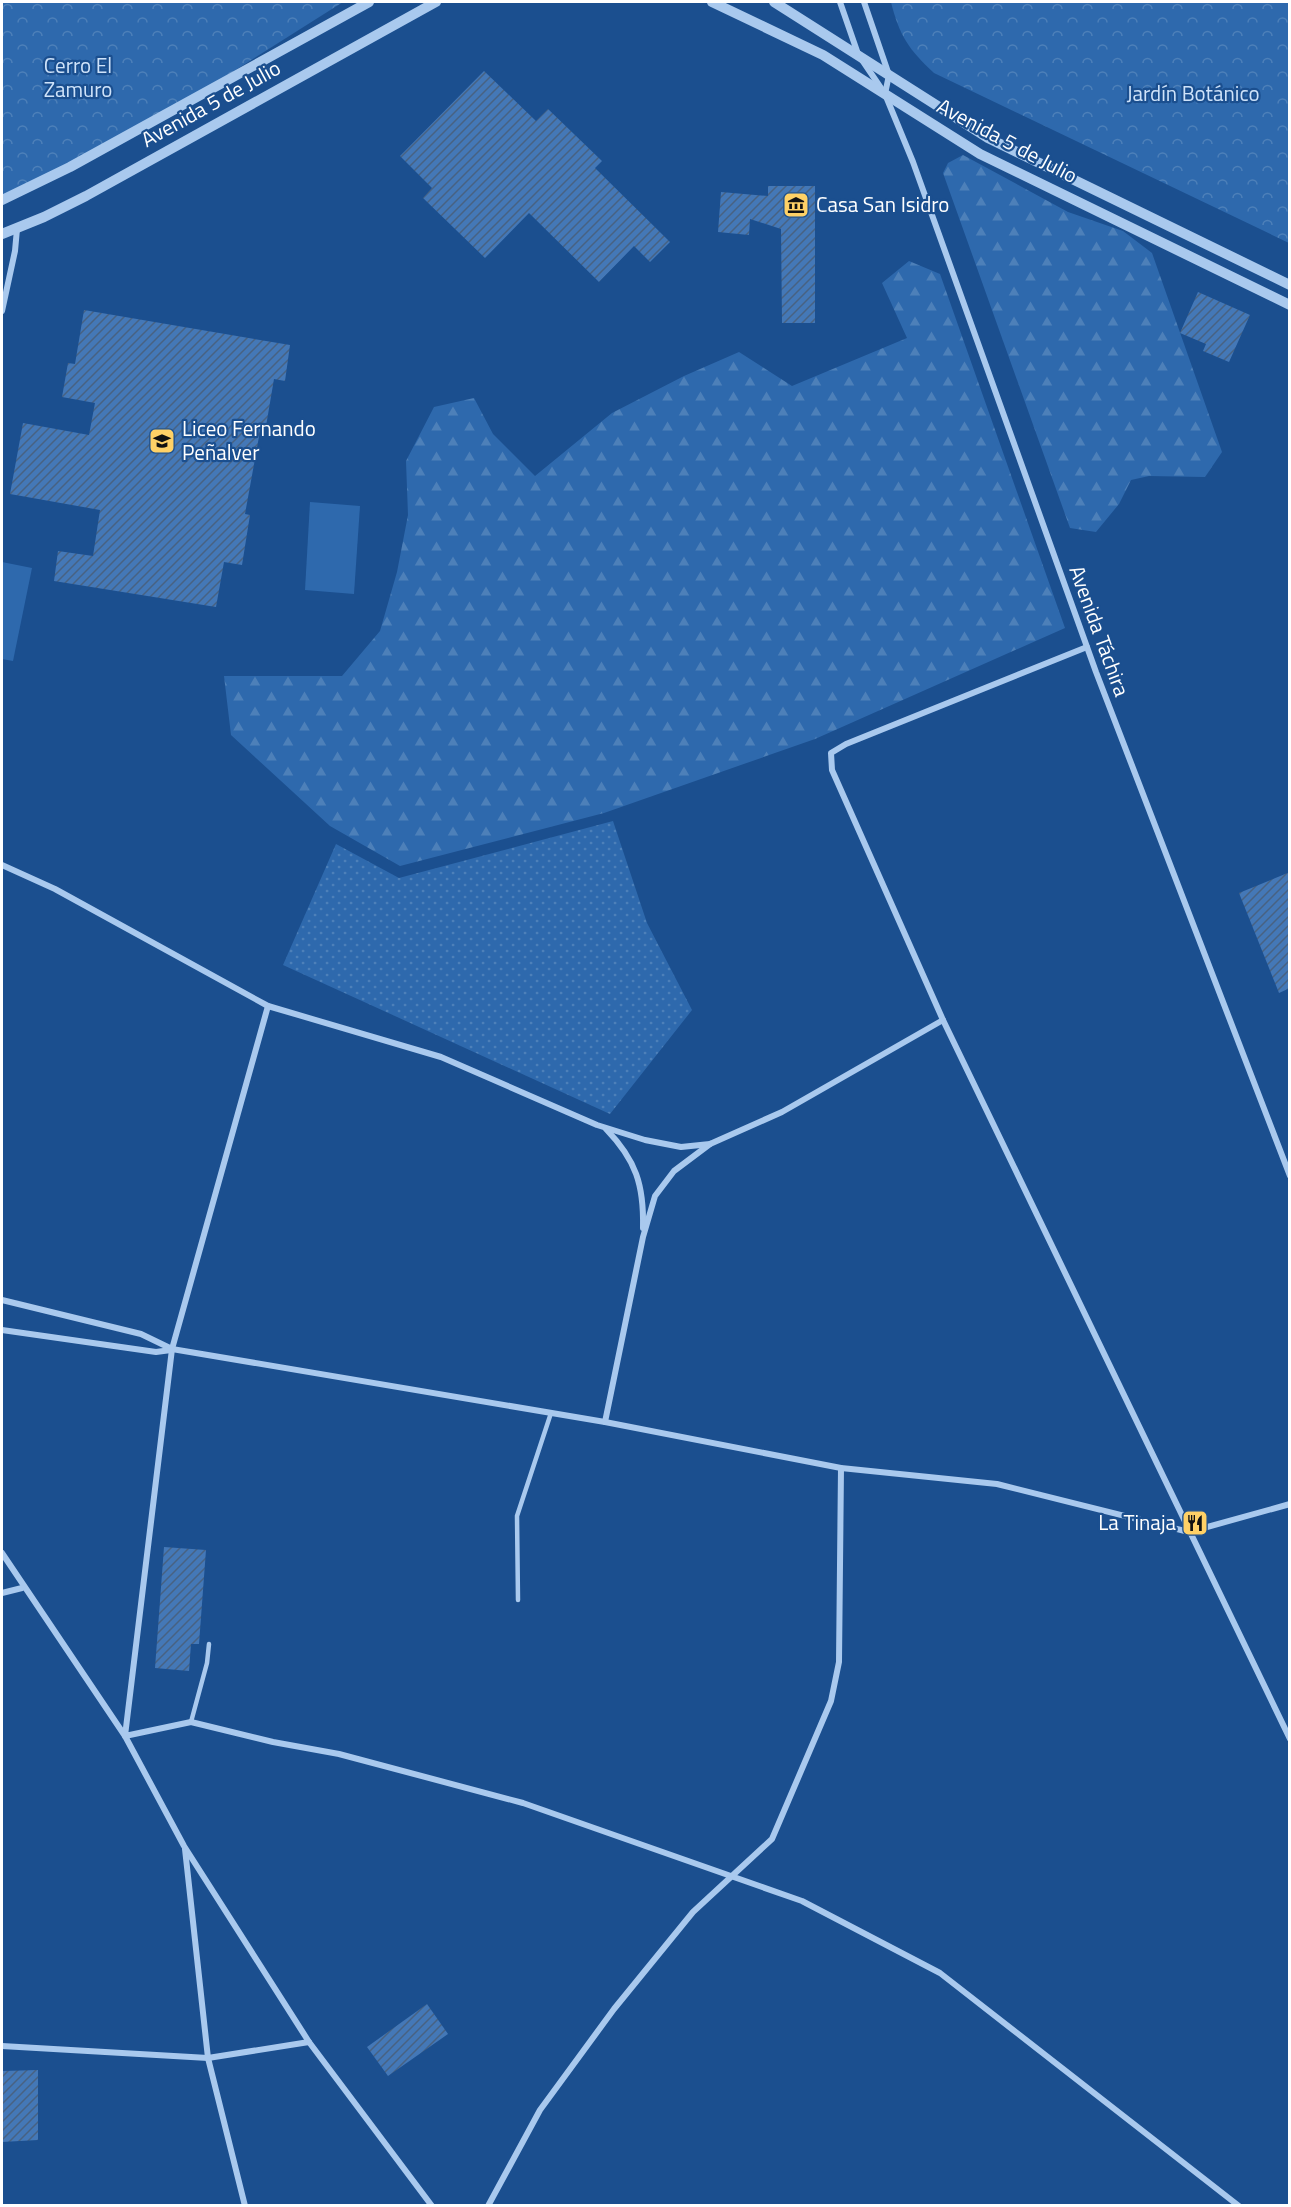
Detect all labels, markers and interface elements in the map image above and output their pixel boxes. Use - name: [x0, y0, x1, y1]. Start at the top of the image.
- park label: Cerro El Zamuro: [44, 49, 112, 105]
- street label: Avenida 5 de Julio: [135, 51, 286, 155]
- park label: Jardín Botánico: [1126, 77, 1260, 109]
- street label: Avenida 5 de Julio: [931, 90, 1084, 191]
- place label: Casa San Isidro: [816, 188, 949, 220]
- museum icon: Casa San Isidro: [781, 190, 811, 220]
- place label: Liceo Fernando Peñalver: [182, 412, 316, 468]
- school or university icon: Liceo Fernando Peñalver: [147, 426, 177, 456]
- street label: Avenida Táchira: [1061, 561, 1139, 701]
- place label: La Tinaja: [1098, 1506, 1176, 1538]
- restaurant icon: La Tinaja: [1180, 1508, 1210, 1538]

